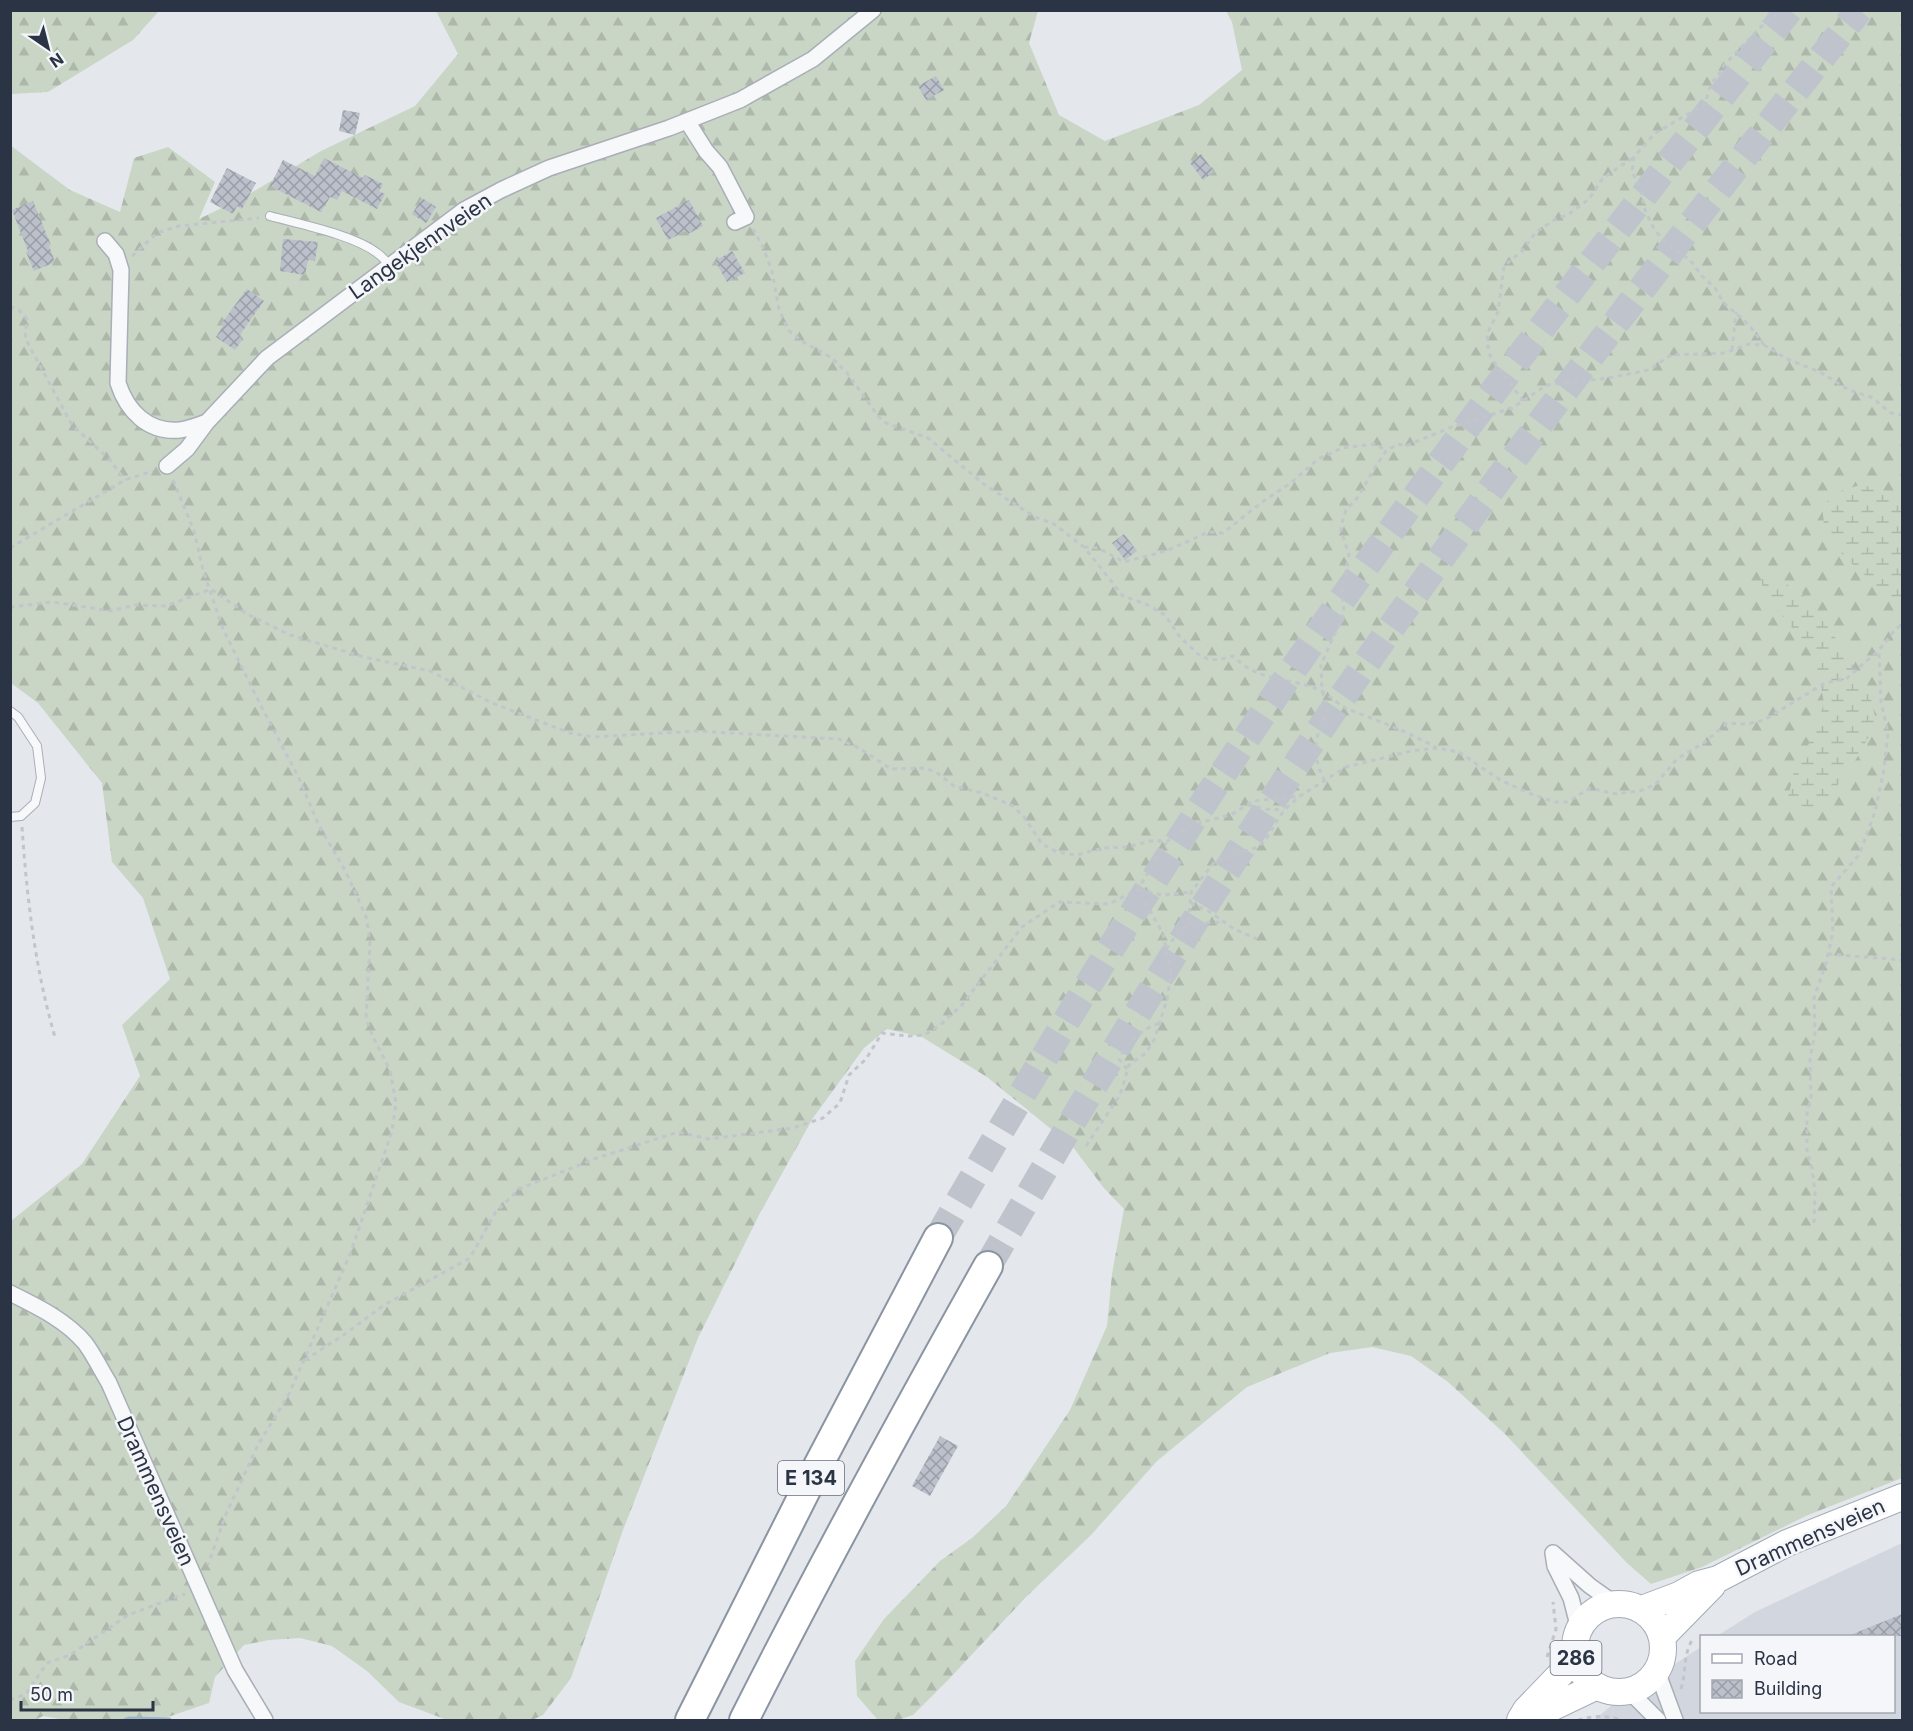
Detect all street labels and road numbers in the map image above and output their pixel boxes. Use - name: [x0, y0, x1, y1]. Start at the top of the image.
- street label: Langekjennveien: [344, 188, 496, 304]
- street label: Drammensveien: [112, 1412, 200, 1570]
- road number: E 134: [778, 1461, 844, 1495]
- street label: Drammensveien: [1731, 1493, 1889, 1581]
- road number: 286: [1550, 1641, 1602, 1675]

